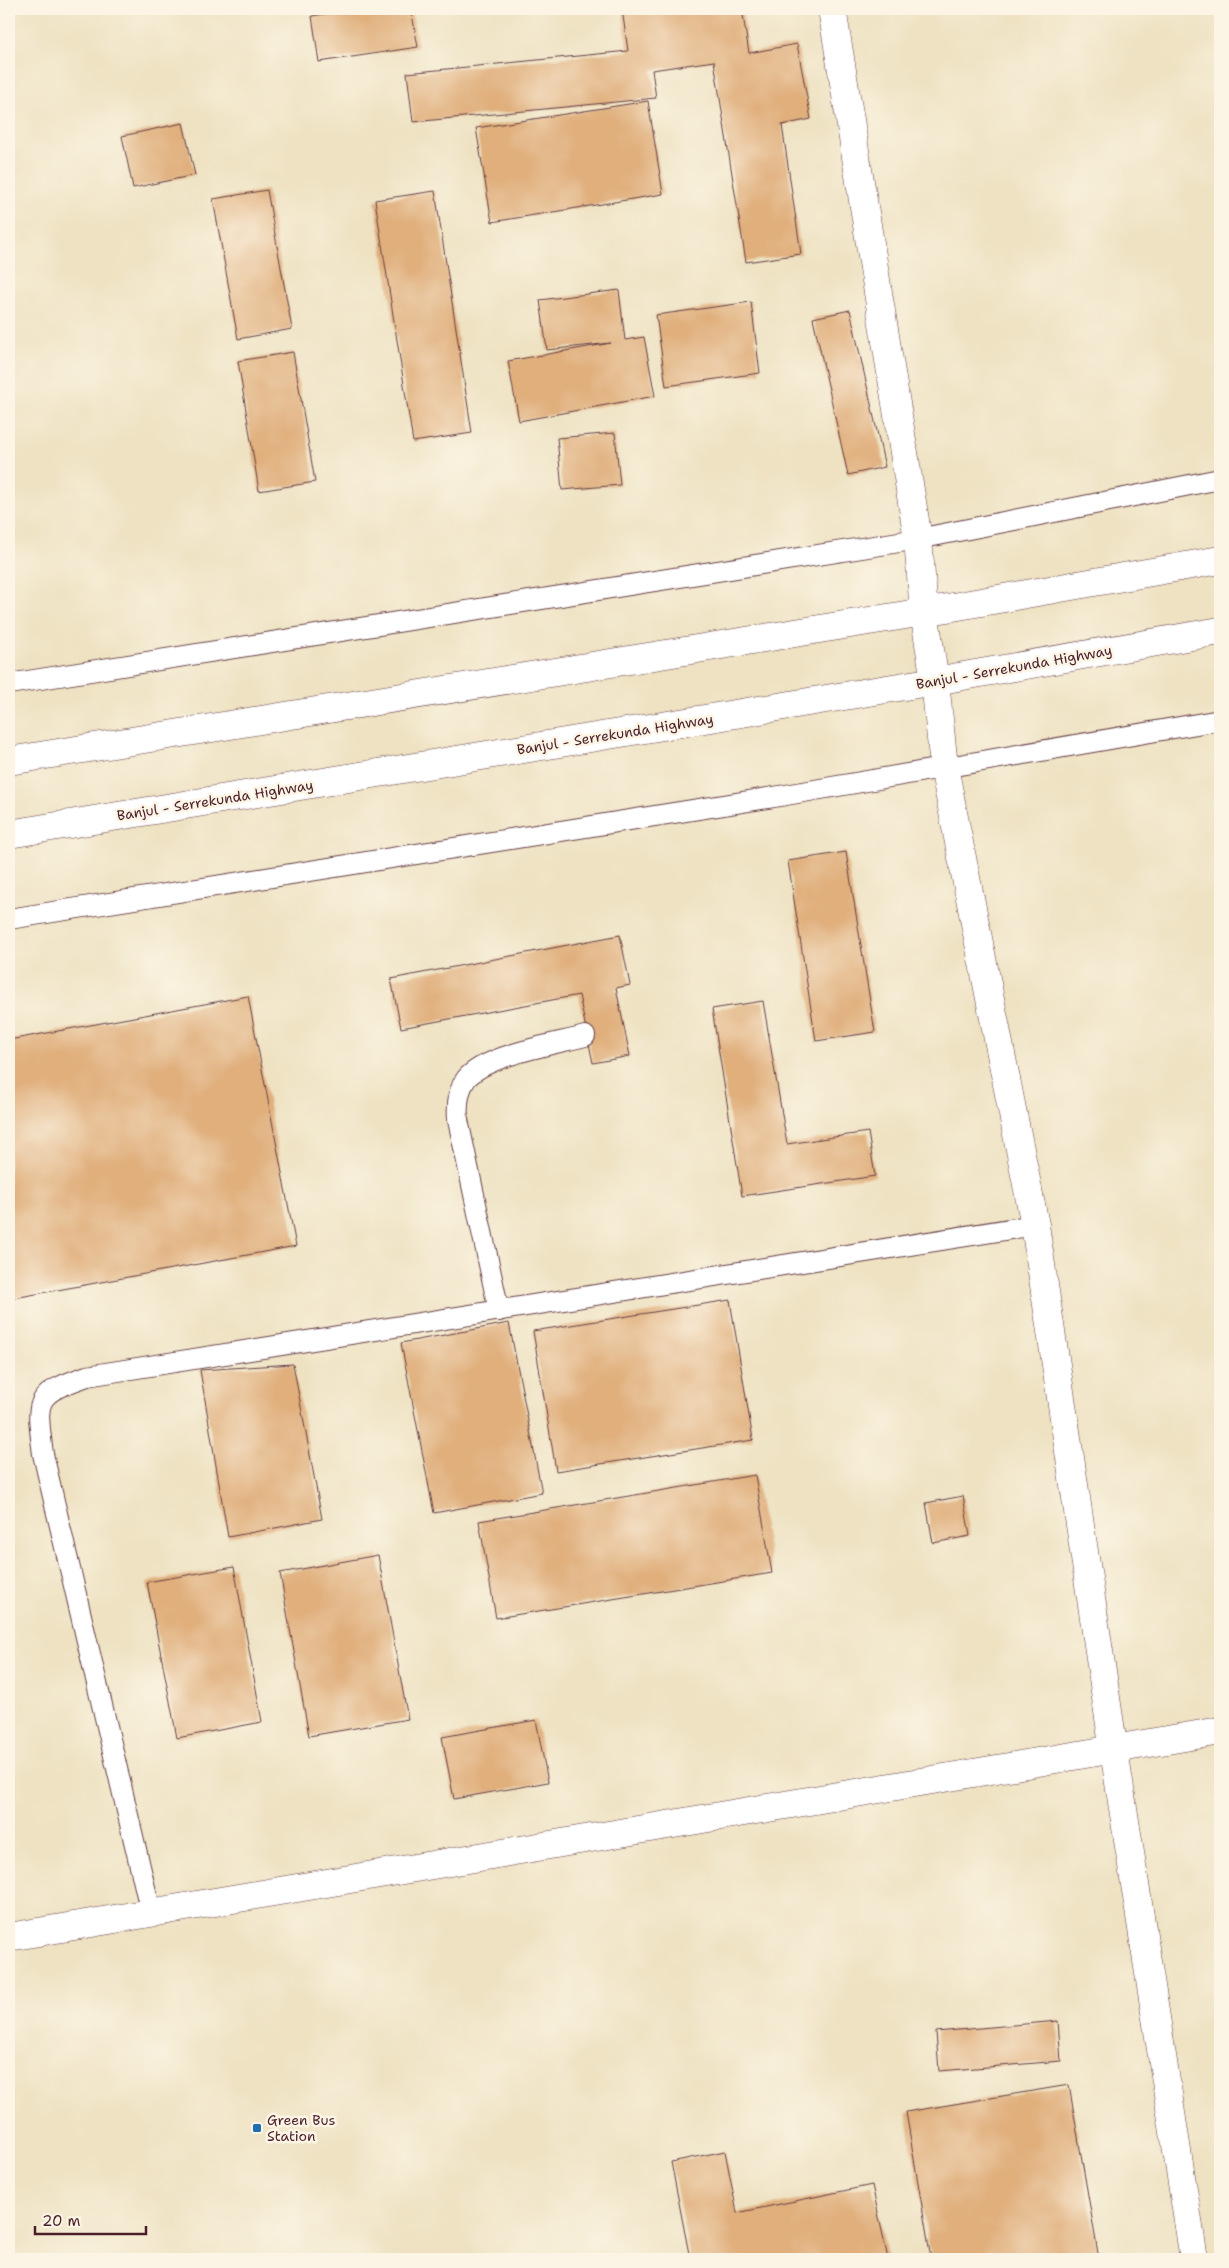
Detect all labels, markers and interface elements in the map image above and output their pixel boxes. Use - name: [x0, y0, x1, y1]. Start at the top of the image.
- street label: Banjul - Serrekunda Highway: [915, 641, 1113, 693]
- street label: Banjul - Serrekunda Highway: [516, 710, 714, 758]
- street label: Banjul - Serrekunda Highway: [116, 776, 314, 824]
- place label: Green Bus Station: [267, 2111, 335, 2145]
- marker: Green Bus Station: [251, 2122, 263, 2134]
- scale bar: [35, 2203, 146, 2235]
- text: 20 m: [42, 2211, 81, 2231]

